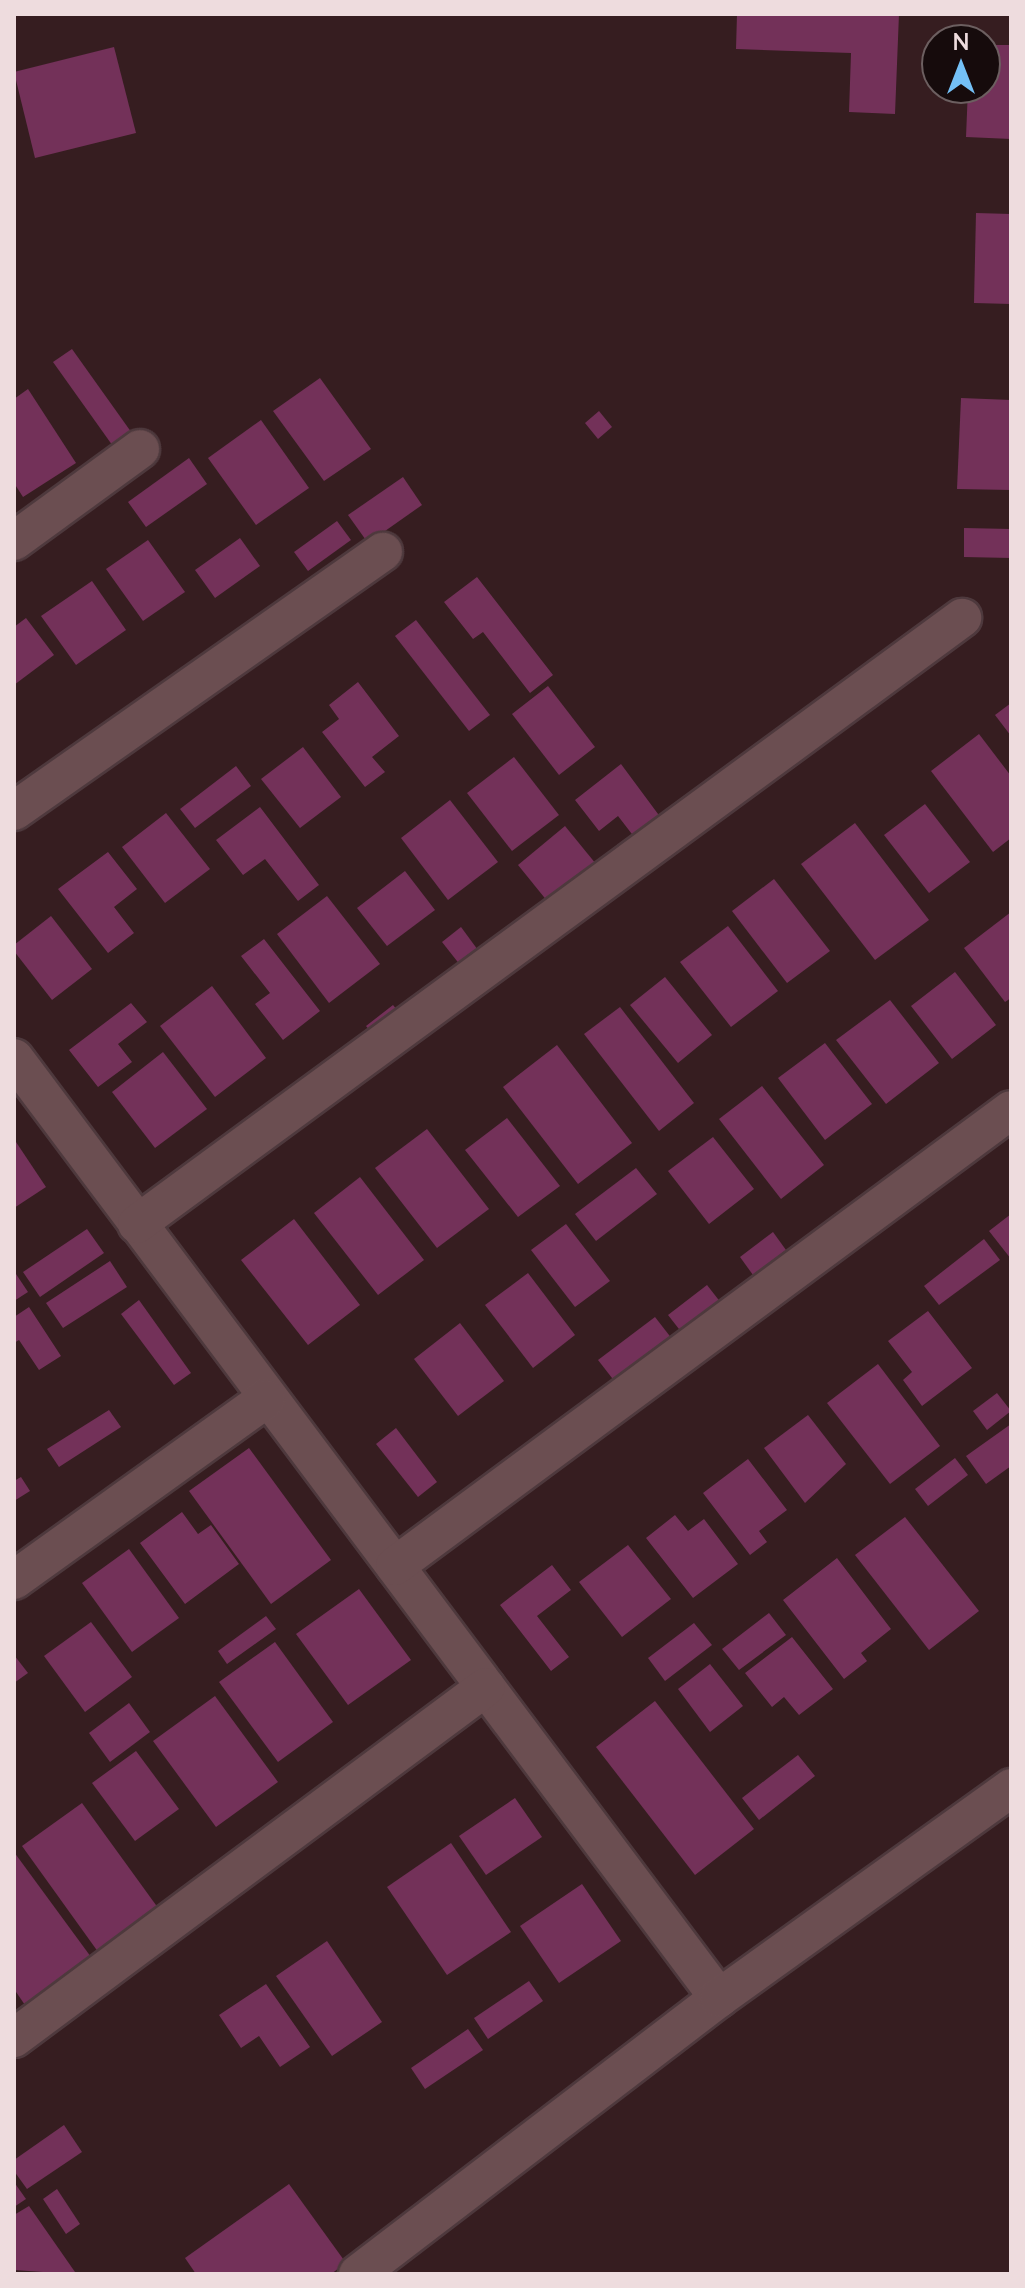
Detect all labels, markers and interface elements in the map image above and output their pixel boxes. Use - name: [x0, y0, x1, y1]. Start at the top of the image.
- north arrow: [921, 24, 1001, 104]
- text: N: [953, 28, 969, 55]

